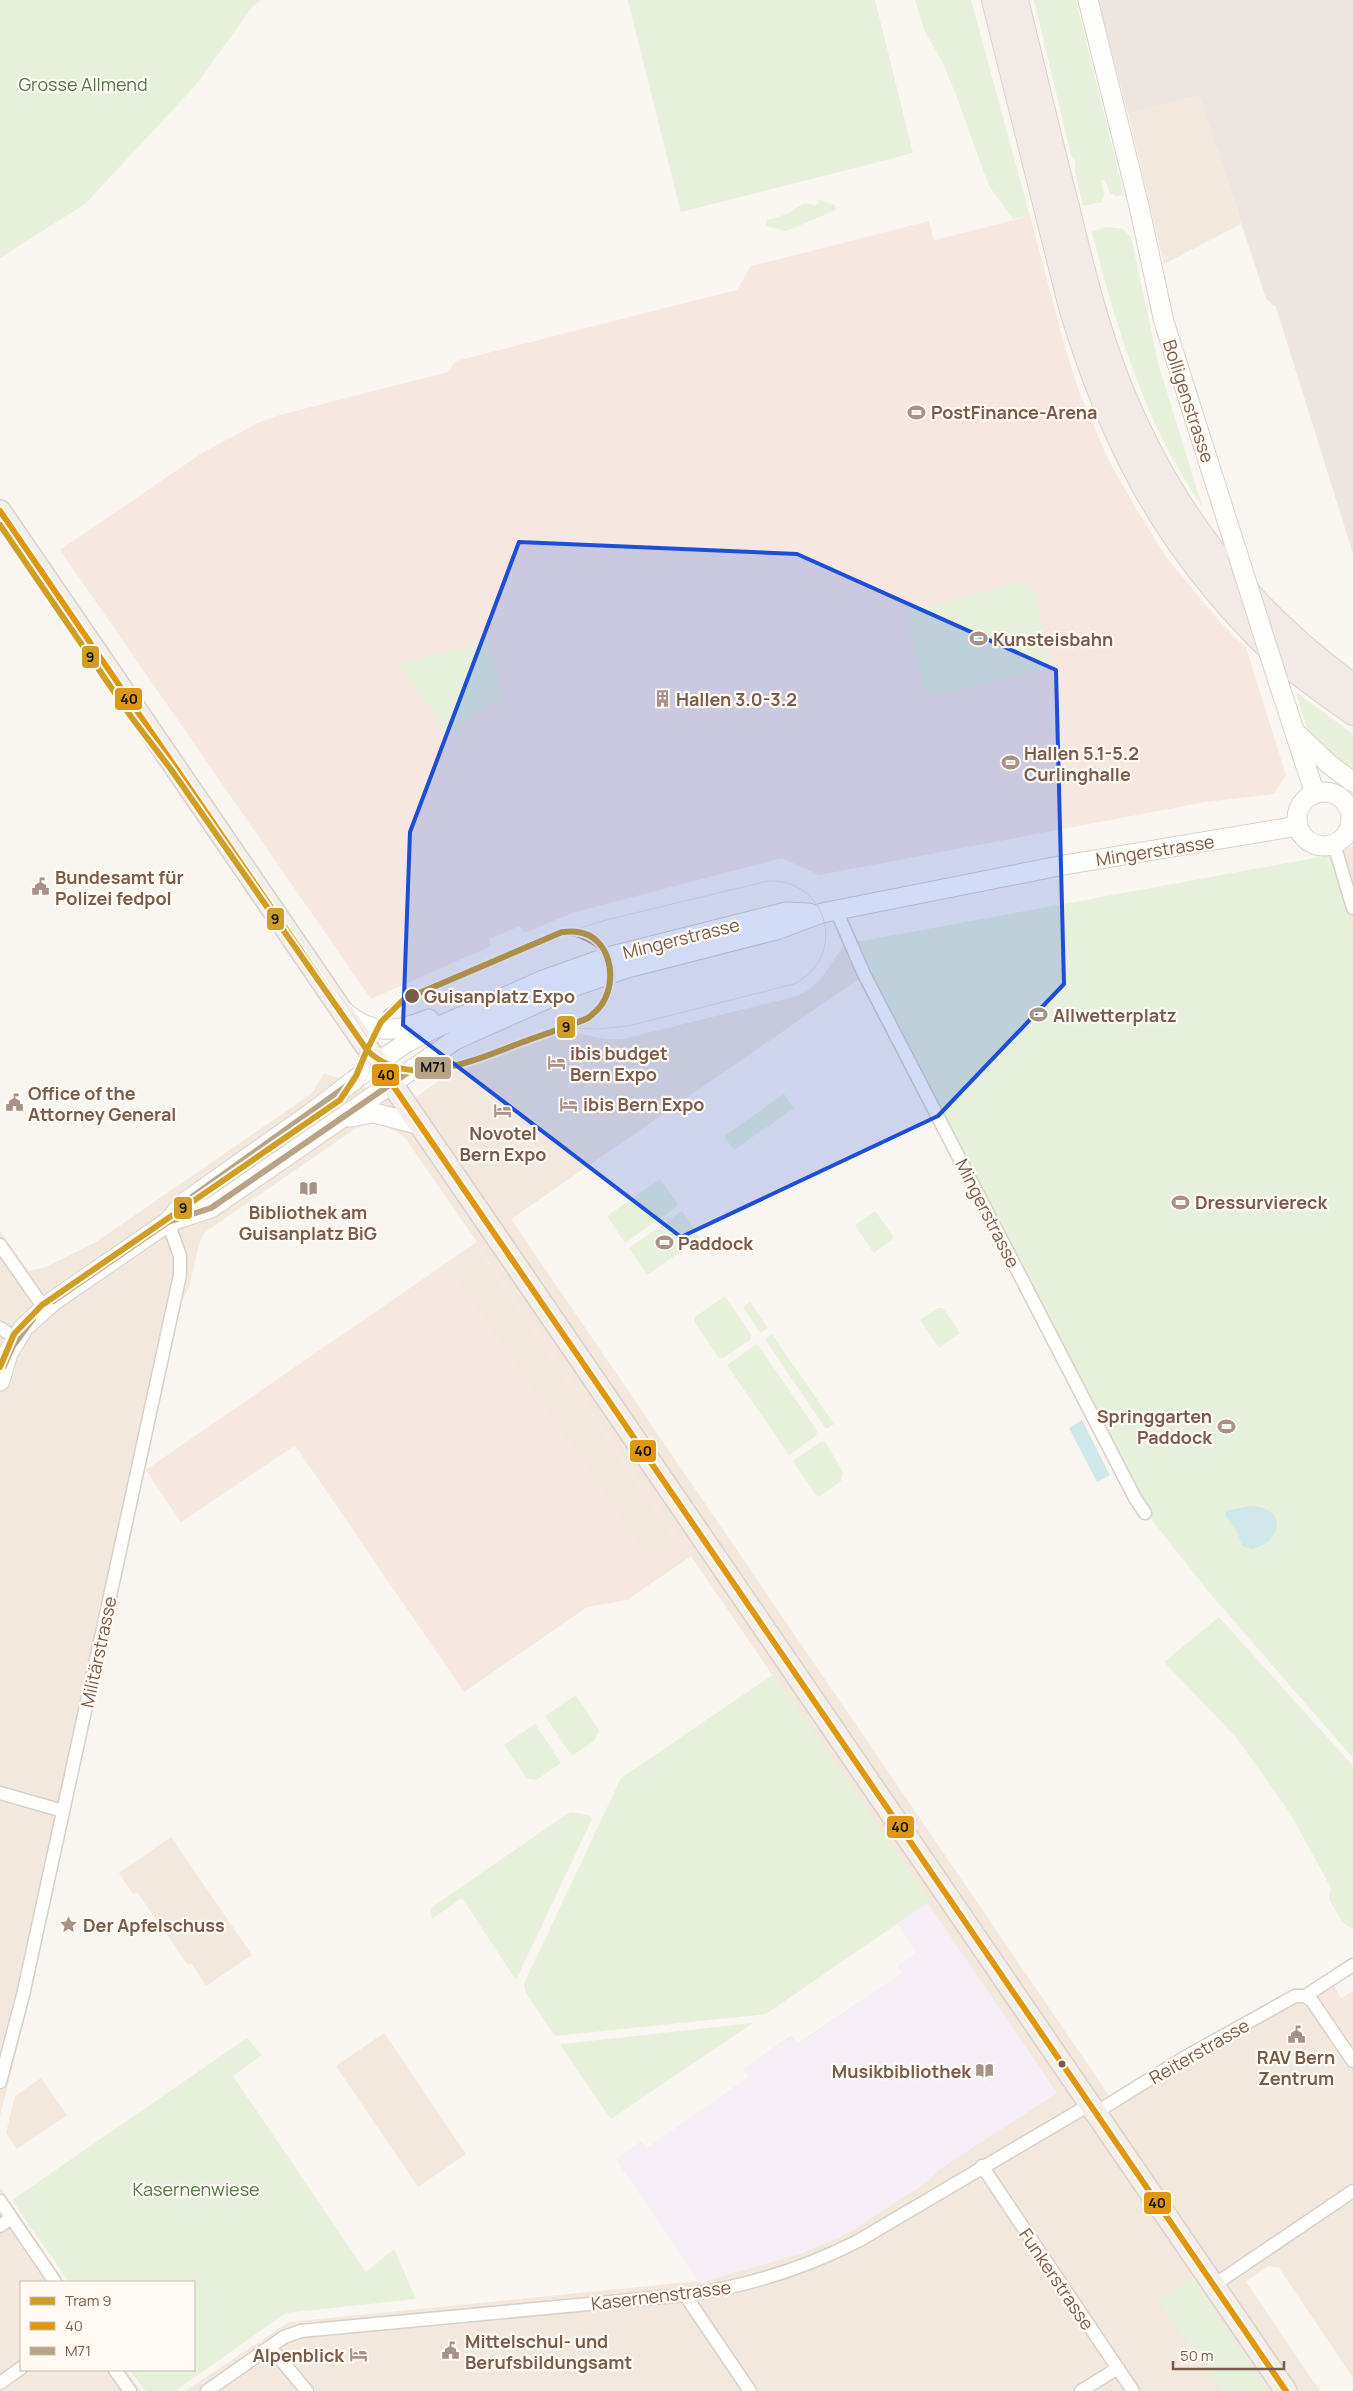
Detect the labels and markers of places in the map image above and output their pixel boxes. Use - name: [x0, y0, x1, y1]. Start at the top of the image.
- place label: PostFinance-Arena: [931, 400, 1097, 424]
- sports icon: PostFinance-Arena: [907, 402, 927, 422]
- place label: Kunsteisbahn: [993, 627, 1113, 651]
- sports icon: Kunsteisbahn: [969, 629, 989, 649]
- place label: Hallen 3.0-3.2: [676, 687, 797, 711]
- building icon: Hallen 3.0-3.2: [652, 689, 672, 709]
- place label: Hallen 5.1-5.2 Curlinghalle: [1024, 741, 1139, 786]
- sports icon: Hallen 5.1-5.2 Curlinghalle: [1000, 753, 1020, 773]
- place label: Bundesamt für Polizei fedpol: [55, 865, 184, 910]
- public building icon: Bundesamt für Polizei fedpol: [31, 877, 51, 897]
- place label: Guisanplatz Expo: [424, 984, 575, 1008]
- marker: Guisanplatz Expo: [403, 987, 421, 1005]
- place label: Allwetterplatz: [1053, 1003, 1177, 1027]
- sports icon: Allwetterplatz: [1029, 1005, 1049, 1025]
- place label: ibis budget Bern Expo: [570, 1041, 668, 1086]
- hotel icon: ibis budget Bern Expo: [546, 1053, 566, 1073]
- place label: Office of the Attorney General: [28, 1081, 176, 1126]
- place label: ibis Bern Expo: [583, 1092, 704, 1116]
- public building icon: Office of the Attorney General: [4, 1093, 24, 1113]
- hotel icon: ibis Bern Expo: [559, 1094, 579, 1114]
- hotel icon: Novotel Bern Expo: [493, 1100, 513, 1120]
- place label: Novotel Bern Expo: [460, 1121, 546, 1166]
- library icon: Bibliothek am Guisanplatz BiG: [298, 1179, 318, 1199]
- place label: Dressurviereck: [1195, 1190, 1328, 1214]
- sports icon: Dressurviereck: [1171, 1192, 1191, 1212]
- place label: Bibliothek am Guisanplatz BiG: [239, 1200, 377, 1245]
- place label: Paddock: [678, 1231, 754, 1255]
- sports icon: Paddock: [654, 1233, 674, 1253]
- place label: Springgarten Paddock: [1097, 1404, 1213, 1449]
- sports icon: Springgarten Paddock: [1216, 1416, 1236, 1436]
- place label: Der Apfelschuss: [83, 1913, 225, 1937]
- place icon: Der Apfelschuss: [59, 1915, 79, 1935]
- public building icon: RAV Bern Zentrum: [1286, 2024, 1306, 2044]
- place label: RAV Bern Zentrum: [1257, 2045, 1335, 2090]
- place label: Musikbibliothek: [832, 2059, 972, 2083]
- unlabelled marker: [1057, 2059, 1067, 2069]
- library icon: Musikbibliothek: [975, 2061, 995, 2081]
- place label: Mittelschul- und Berufsbildungsamt: [465, 2329, 632, 2374]
- public building icon: Mittelschul- und Berufsbildungsamt: [441, 2341, 461, 2361]
- place label: Alpenblick: [253, 2343, 345, 2367]
- hotel icon: Alpenblick: [348, 2345, 368, 2365]

